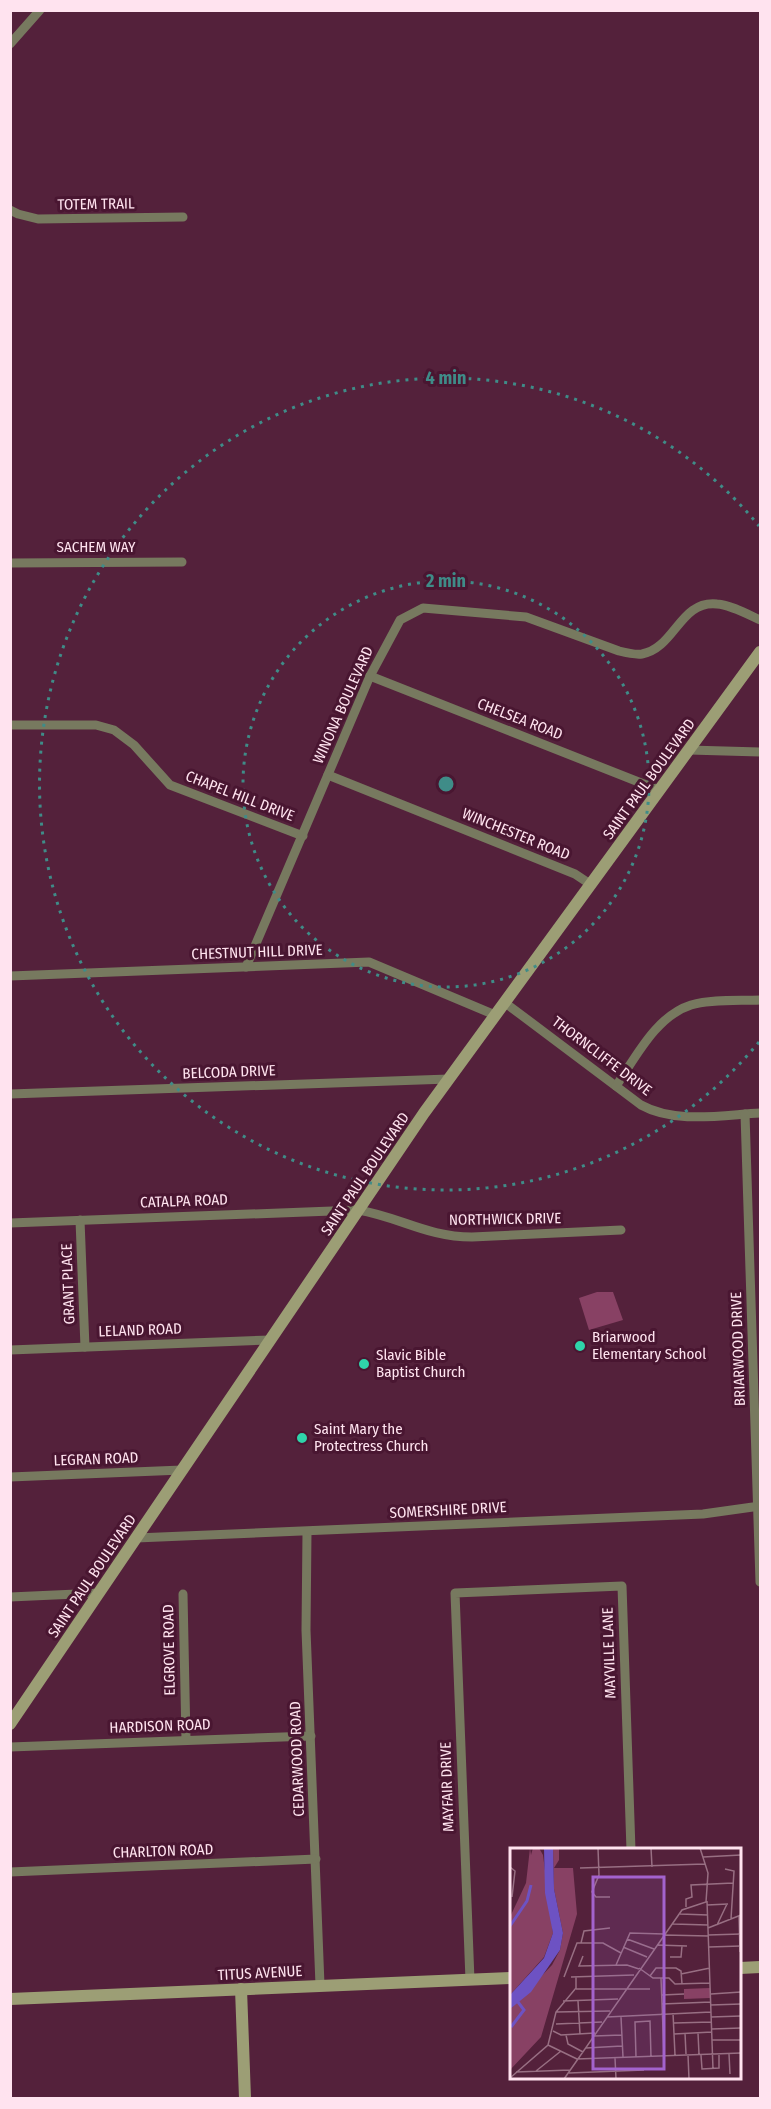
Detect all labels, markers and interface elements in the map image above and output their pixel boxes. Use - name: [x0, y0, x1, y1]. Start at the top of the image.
- street label: TOTEM TRAIL: [57, 194, 135, 214]
- text: 4 min: [426, 367, 466, 389]
- street label: SACHEM WAY: [57, 538, 136, 556]
- text: 2 min: [425, 570, 466, 592]
- street label: WINONA BOULEVARD: [309, 644, 377, 766]
- street label: CHELSEA ROAD: [475, 694, 565, 744]
- street label: SAINT PAUL BOULEVARD: [599, 715, 699, 843]
- street label: CHAPEL HILL DRIVE: [183, 767, 297, 825]
- centre of rings: [436, 774, 456, 794]
- street label: WINCHESTER ROAD: [460, 804, 572, 864]
- street label: CHESTNUT HILL DRIVE: [191, 941, 323, 963]
- street label: THORNCLIFFE DRIVE: [549, 1013, 655, 1099]
- street label: BELCODA DRIVE: [182, 1061, 276, 1083]
- street label: SAINT PAUL BOULEVARD: [317, 1109, 413, 1239]
- street label: CATALPA ROAD: [140, 1190, 228, 1212]
- street label: NORTHWICK DRIVE: [449, 1209, 561, 1229]
- street label: GRANT PLACE: [58, 1243, 78, 1325]
- street label: BRIARWOOD DRIVE: [727, 1292, 749, 1406]
- street label: LELAND ROAD: [98, 1320, 182, 1340]
- place label: Briarwood Elementary School: [592, 1328, 706, 1363]
- marker: Briarwood Elementary School: [573, 1339, 587, 1353]
- place label: Slavic Bible Baptist Church: [376, 1346, 465, 1381]
- marker: Slavic Bible Baptist Church: [357, 1357, 371, 1371]
- place label: Saint Mary the Protectress Church: [314, 1420, 428, 1455]
- marker: Saint Mary the Protectress Church: [295, 1431, 309, 1445]
- street label: LEGRAN ROAD: [53, 1449, 139, 1469]
- street label: SOMERSHIRE DRIVE: [389, 1498, 507, 1522]
- street label: SAINT PAUL BOULEVARD: [44, 1511, 140, 1641]
- street label: ELGROVE ROAD: [159, 1604, 179, 1696]
- street label: MAYVILLE LANE: [598, 1607, 620, 1699]
- street label: CEDARWOOD ROAD: [286, 1701, 308, 1817]
- street label: HARDISON ROAD: [109, 1715, 211, 1737]
- street label: MAYFAIR DRIVE: [436, 1742, 458, 1832]
- street label: CHARLTON ROAD: [112, 1840, 214, 1862]
- inset map: [510, 1848, 741, 2079]
- street label: TITUS AVENUE: [217, 1962, 303, 1984]

